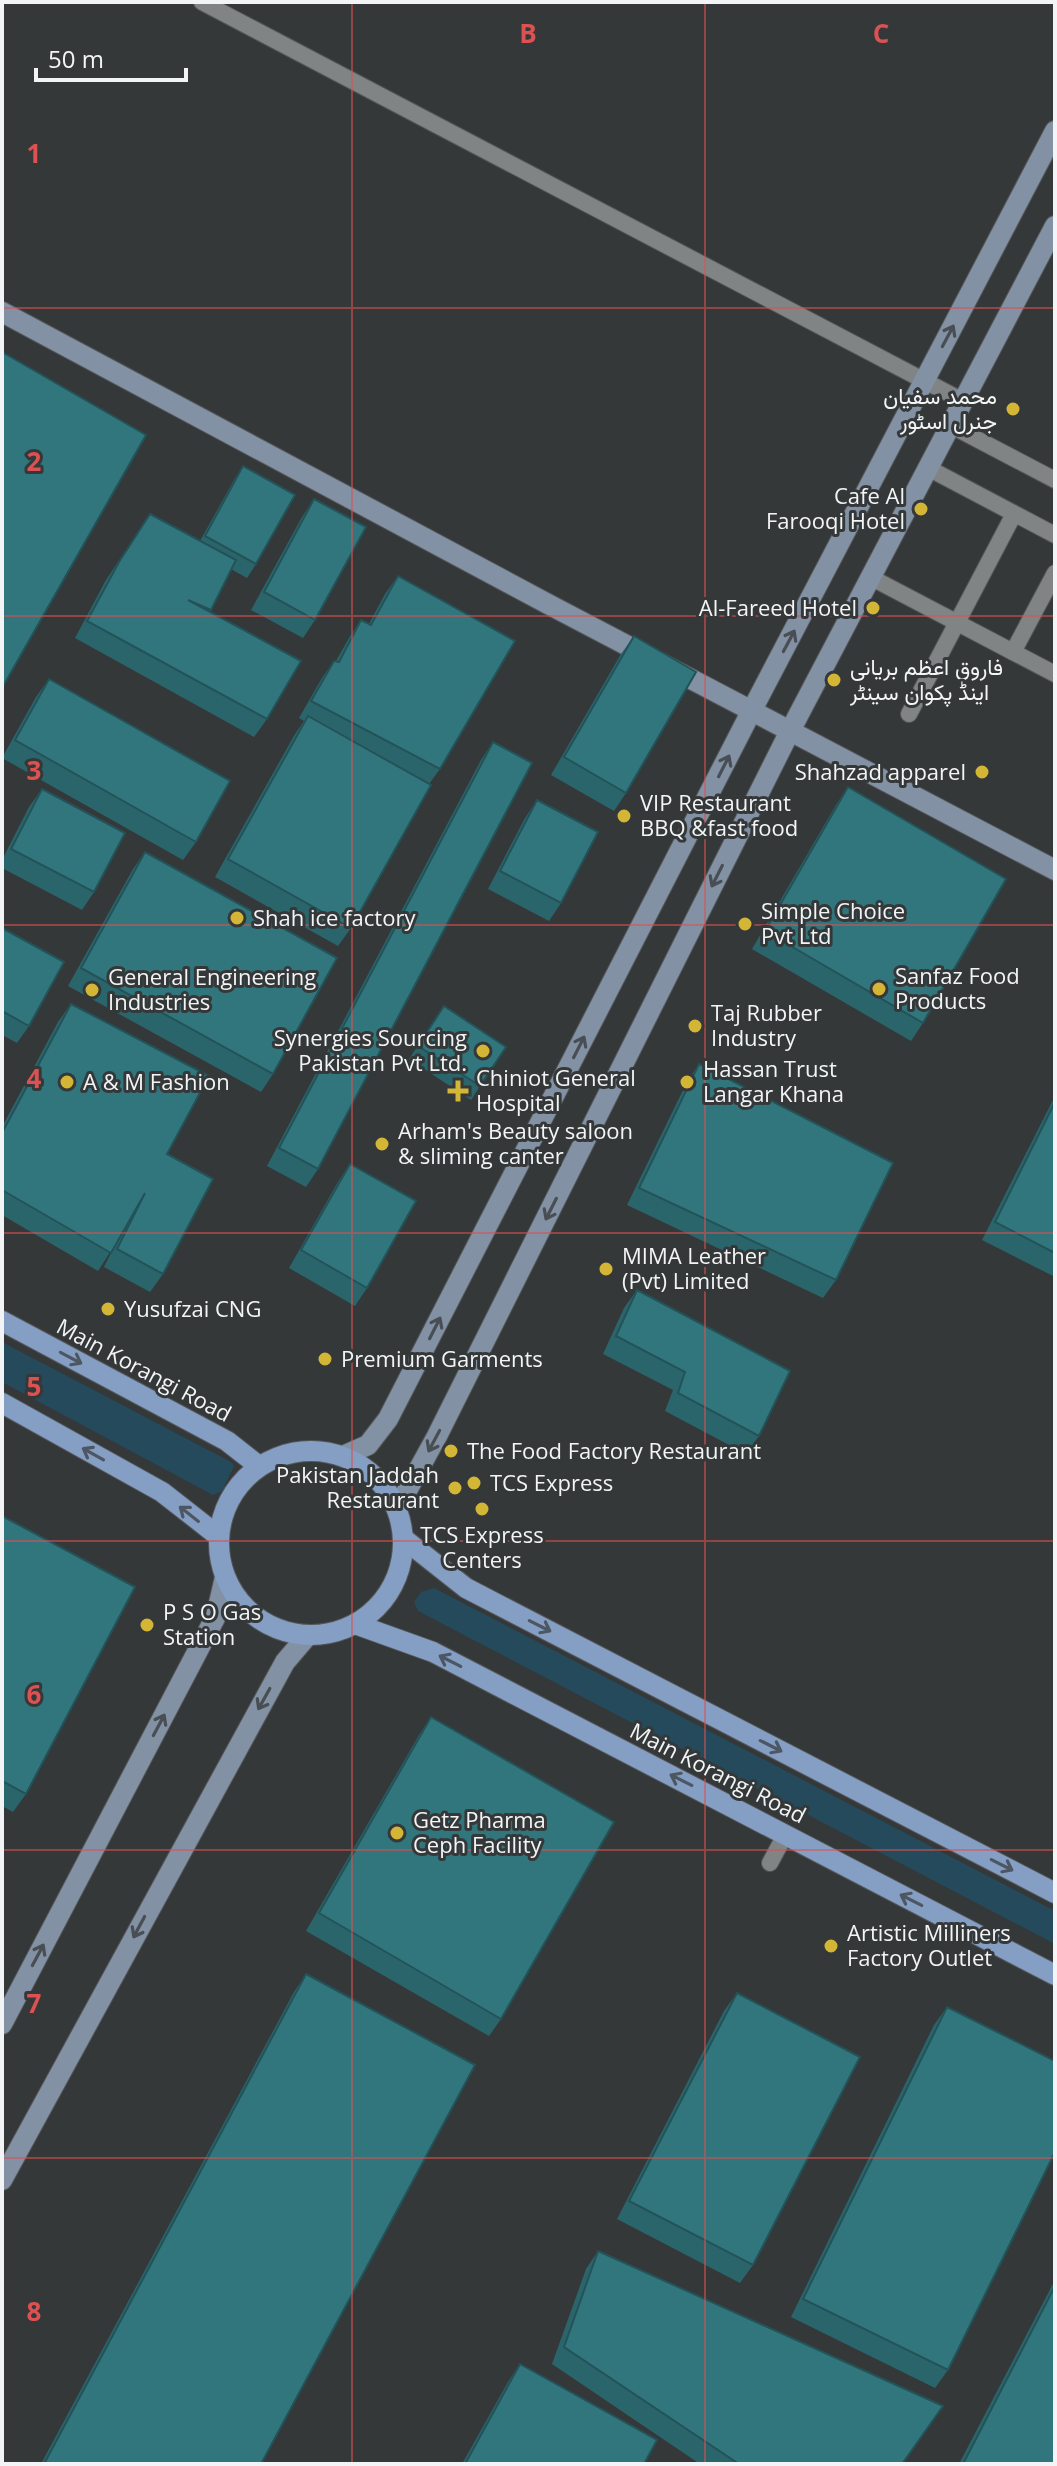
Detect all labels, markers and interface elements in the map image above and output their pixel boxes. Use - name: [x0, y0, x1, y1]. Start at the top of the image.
- text: B: [519, 15, 537, 51]
- text: C: [873, 15, 889, 51]
- scale bar: [36, 32, 186, 82]
- text: 50 m: [48, 42, 104, 75]
- text: 1: [27, 135, 41, 171]
- one-way arrow: [940, 325, 956, 349]
- place label: محمد سفیان جنرل اسٹور: [883, 380, 997, 435]
- marker: محمد سفیان جنرل اسٹور: [1004, 400, 1022, 418]
- text: 2: [27, 443, 42, 479]
- place label: Cafe Al Farooqi Hotel: [766, 480, 905, 535]
- marker: Cafe Al Farooqi Hotel: [912, 500, 930, 518]
- place label: Al-Fareed Hotel: [699, 592, 857, 622]
- marker: Al-Fareed Hotel: [864, 599, 882, 617]
- one-way arrow: [781, 630, 797, 654]
- place label: فاروق اعظم بریانی اینڈ پکوان سینٹر: [849, 651, 1003, 707]
- marker: فاروق اعظم بریانی اینڈ پکوان سینٹر: [825, 671, 843, 689]
- text: 3: [27, 752, 41, 788]
- one-way arrow: [716, 755, 732, 779]
- place label: Shahzad apparel: [795, 756, 966, 786]
- marker: Shahzad apparel: [973, 763, 991, 781]
- place label: VIP Restaurant BBQ &fast food: [640, 787, 798, 842]
- marker: VIP Restaurant BBQ &fast food: [615, 807, 633, 825]
- one-way arrow: [709, 864, 724, 888]
- place label: Simple Choice Pvt Ltd: [761, 895, 905, 950]
- place label: Shah ice factory: [253, 902, 416, 932]
- marker: Shah ice factory: [228, 909, 246, 927]
- marker: Simple Choice Pvt Ltd: [736, 915, 754, 933]
- place label: Sanfaz Food Products: [895, 960, 1020, 1015]
- place label: General Engineering Industries: [108, 961, 316, 1016]
- marker: Sanfaz Food Products: [870, 980, 888, 998]
- marker: General Engineering Industries: [83, 981, 101, 999]
- place label: Taj Rubber Industry: [711, 997, 822, 1052]
- marker: Taj Rubber Industry: [686, 1017, 704, 1035]
- place label: Synergies Sourcing Pakistan Pvt Ltd.: [274, 1022, 467, 1077]
- one-way arrow: [572, 1036, 588, 1060]
- marker: Synergies Sourcing Pakistan Pvt Ltd.: [474, 1042, 492, 1060]
- place label: Hassan Trust Langar Khana: [703, 1053, 844, 1108]
- text: 4: [27, 1060, 42, 1096]
- place label: Chiniot General Hospital: [476, 1062, 636, 1117]
- place label: A & M Fashion: [83, 1066, 230, 1096]
- marker: A & M Fashion: [58, 1073, 76, 1091]
- marker: Hassan Trust Langar Khana: [678, 1073, 696, 1091]
- marker: Chiniot General Hospital: [447, 1080, 469, 1102]
- place label: Arham's Beauty saloon & sliming canter: [398, 1115, 633, 1170]
- marker: Arham's Beauty saloon & sliming canter: [373, 1135, 391, 1153]
- one-way arrow: [543, 1196, 558, 1220]
- place label: MIMA Leather (Pvt) Limited: [622, 1240, 766, 1295]
- marker: MIMA Leather (Pvt) Limited: [597, 1260, 615, 1278]
- place label: Yusufzai CNG: [124, 1293, 261, 1323]
- marker: Yusufzai CNG: [99, 1300, 117, 1318]
- street label: Main Korangi Road: [52, 1310, 237, 1428]
- one-way arrow: [428, 1317, 443, 1341]
- place label: Premium Garments: [341, 1343, 543, 1373]
- one-way arrow: [58, 1350, 82, 1366]
- marker: Premium Garments: [316, 1350, 334, 1368]
- text: 5: [27, 1368, 41, 1404]
- one-way arrow: [426, 1429, 442, 1452]
- place label: The Food Factory Restaurant: [467, 1435, 761, 1465]
- marker: The Food Factory Restaurant: [442, 1442, 460, 1460]
- one-way arrow: [82, 1445, 106, 1461]
- place label: Pakistan Jaddah Restaurant: [276, 1459, 439, 1514]
- place label: TCS Express: [490, 1467, 613, 1497]
- marker: TCS Express: [465, 1474, 483, 1492]
- marker: Pakistan Jaddah Restaurant: [446, 1479, 464, 1497]
- marker: TCS Express Centers: [473, 1500, 491, 1518]
- one-way arrow: [179, 1505, 200, 1522]
- place label: TCS Express Centers: [420, 1519, 544, 1574]
- place label: P S O Gas Station: [163, 1596, 261, 1651]
- marker: P S O Gas Station: [138, 1616, 156, 1634]
- one-way arrow: [527, 1619, 551, 1635]
- one-way arrow: [438, 1652, 462, 1668]
- text: 6: [27, 1676, 42, 1712]
- one-way arrow: [256, 1687, 272, 1710]
- one-way arrow: [152, 1713, 168, 1737]
- street label: Main Korangi Road: [625, 1715, 812, 1829]
- one-way arrow: [758, 1738, 782, 1754]
- one-way arrow: [669, 1772, 693, 1788]
- place label: Getz Pharma Ceph Facility: [413, 1804, 546, 1859]
- marker: Getz Pharma Ceph Facility: [388, 1824, 406, 1842]
- one-way arrow: [989, 1858, 1013, 1874]
- one-way arrow: [900, 1892, 924, 1908]
- one-way arrow: [131, 1914, 146, 1938]
- place label: Artistic Milliners Factory Outlet: [847, 1917, 1011, 1972]
- marker: Artistic Milliners Factory Outlet: [822, 1937, 840, 1955]
- one-way arrow: [31, 1943, 47, 1967]
- text: 7: [27, 1985, 42, 2021]
- text: 8: [27, 2293, 41, 2329]

